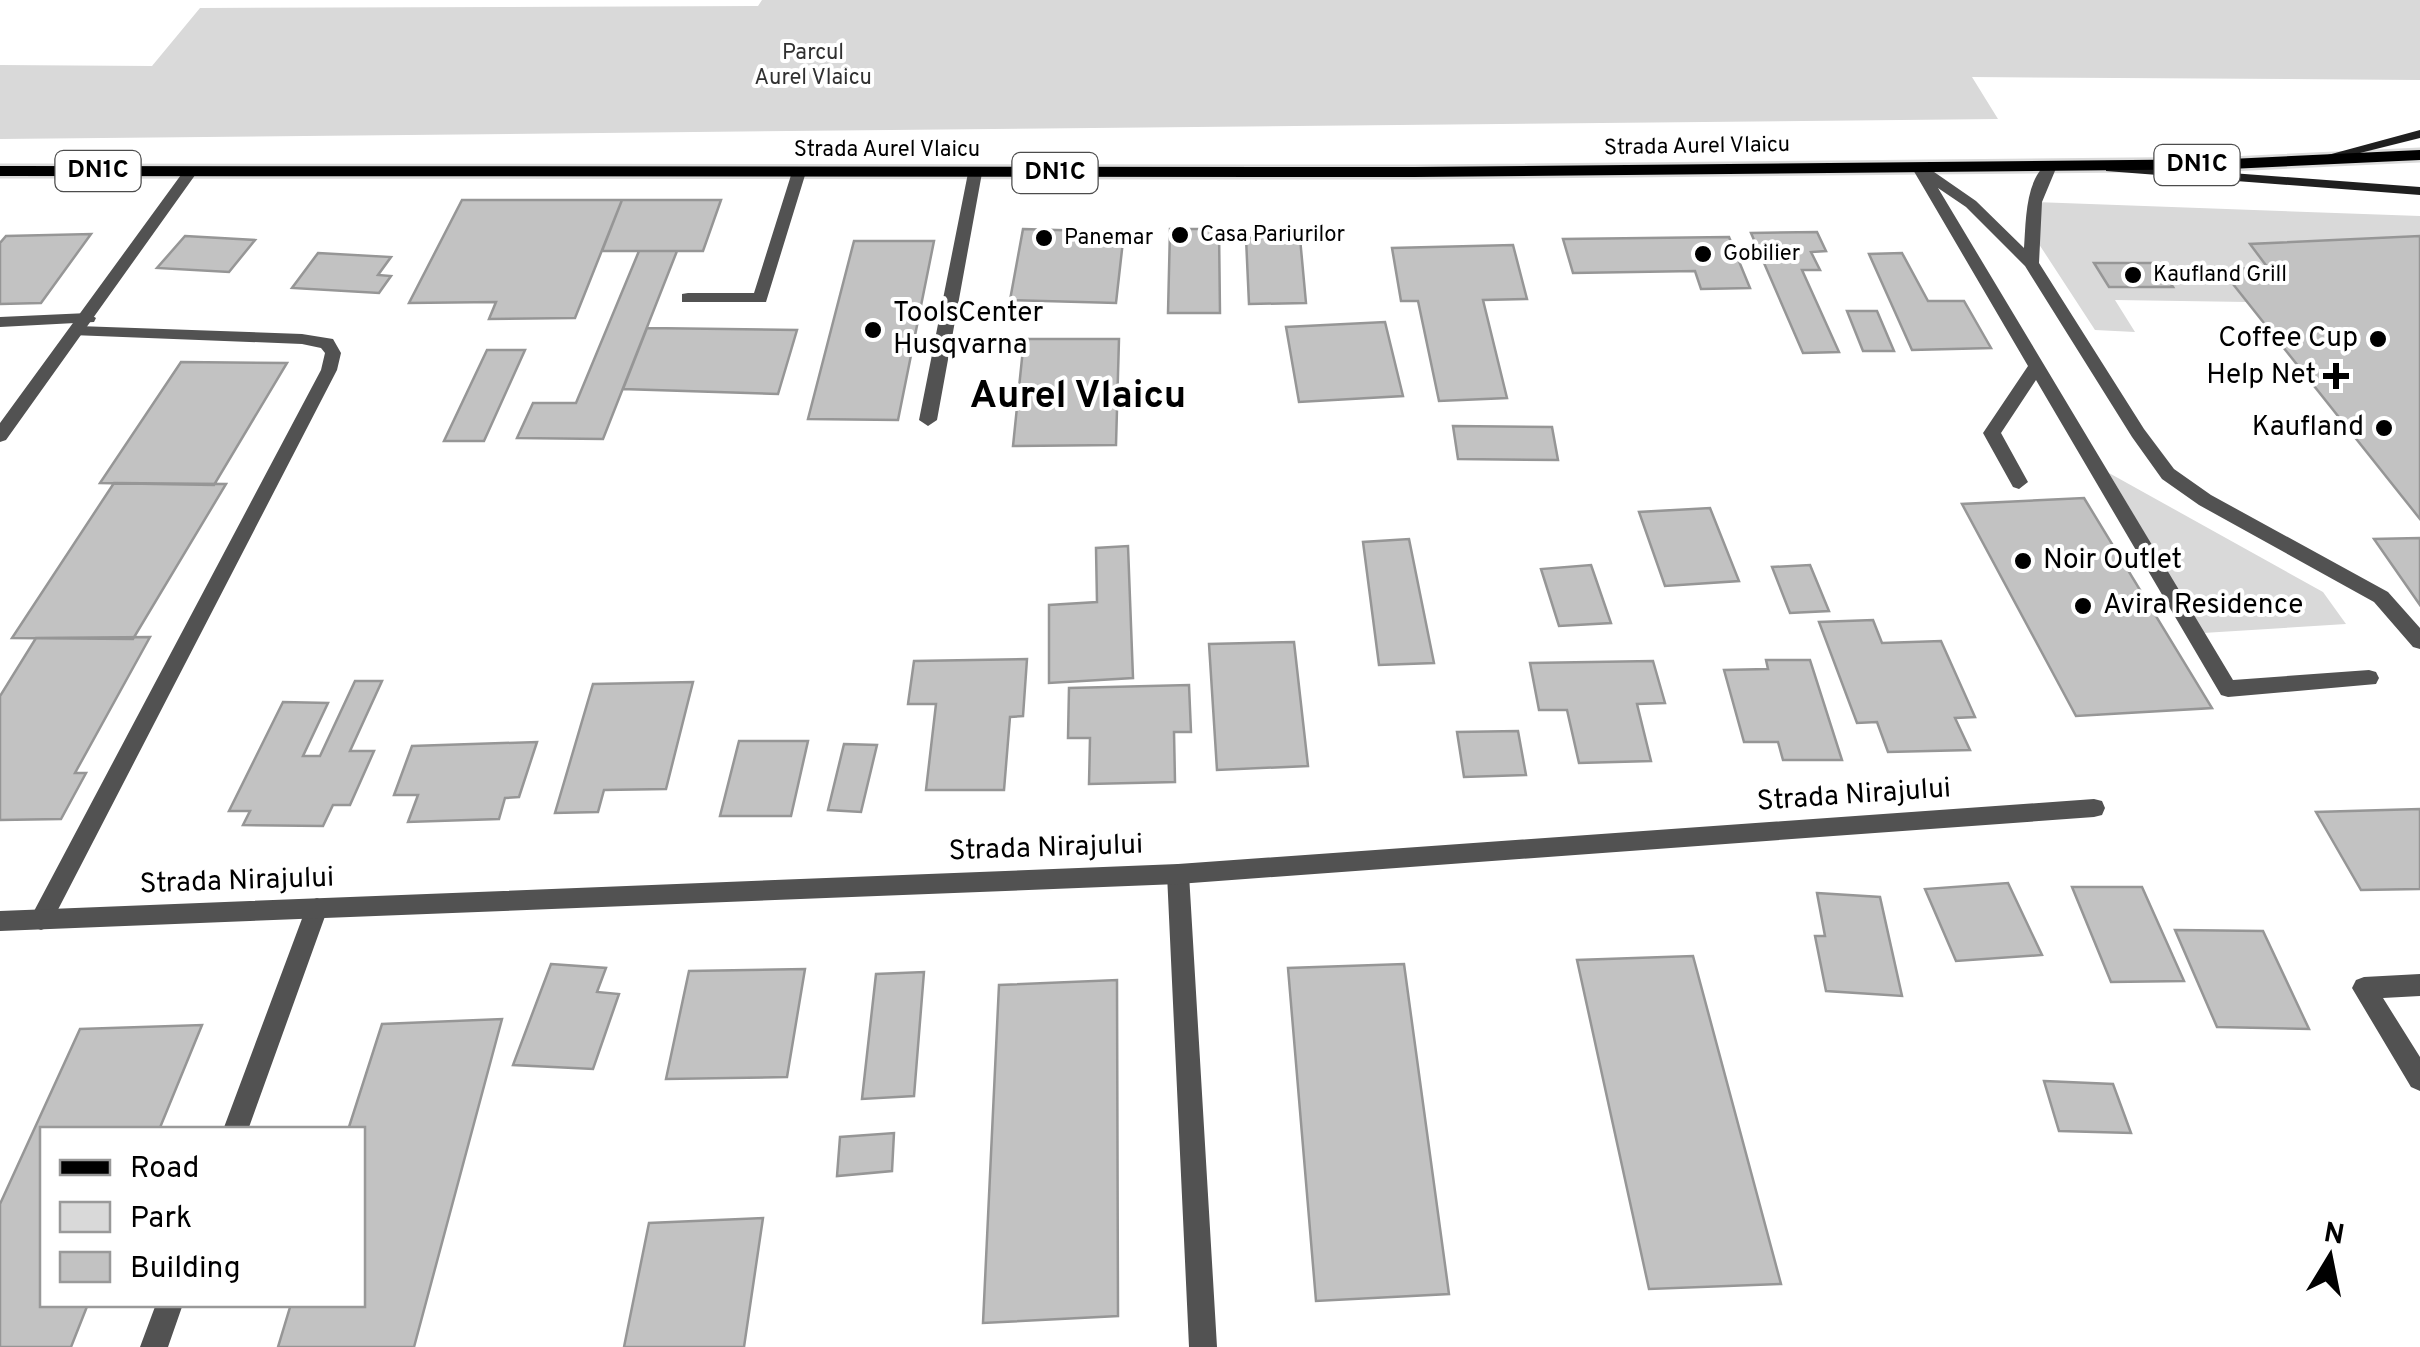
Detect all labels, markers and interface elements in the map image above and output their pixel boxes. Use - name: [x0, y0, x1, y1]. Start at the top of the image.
- park label: Parcul Aurel Vlaicu: [754, 40, 872, 92]
- street label: Strada Aurel Vlaicu: [1604, 132, 1790, 162]
- street label: Strada Aurel Vlaicu: [794, 137, 980, 164]
- road number: DN1C: [2154, 145, 2240, 185]
- road number: DN1C: [56, 151, 140, 191]
- road number: DN1C: [1012, 153, 1098, 193]
- place label: Casa Pariurilor: [1200, 222, 1345, 249]
- marker: Casa Pariurilor: [1169, 224, 1191, 246]
- place label: Panemar: [1064, 225, 1154, 252]
- marker: Panemar: [1033, 227, 1055, 249]
- place label: Gobilier: [1723, 241, 1801, 268]
- marker: Gobilier: [1692, 243, 1714, 265]
- place label: Kaufland Grill: [2153, 262, 2287, 289]
- marker: Kaufland Grill: [2122, 264, 2144, 286]
- place label: ToolsCenter Husqvarna: [893, 296, 1044, 364]
- marker: ToolsCenter Husqvarna: [862, 319, 884, 341]
- place label: Coffee Cup: [2218, 321, 2358, 357]
- marker: Coffee Cup: [2367, 328, 2389, 350]
- place label: Help Net: [2206, 358, 2316, 394]
- marker: Help Net: [2325, 365, 2347, 387]
- district label: Aurel Vlaicu: [970, 373, 1186, 422]
- place label: Kaufland: [2252, 410, 2364, 446]
- marker: Kaufland: [2373, 417, 2395, 439]
- place label: Noir Outlet: [2043, 543, 2182, 579]
- marker: Noir Outlet: [2012, 550, 2034, 572]
- place label: Avira Residence: [2103, 588, 2303, 624]
- marker: Avira Residence: [2072, 595, 2094, 617]
- street label: Strada Nirajului: [1756, 771, 1952, 821]
- street label: Strada Nirajului: [948, 828, 1144, 870]
- street label: Strada Nirajului: [139, 861, 335, 903]
- legend: [40, 1127, 365, 1307]
- text: Road: [130, 1151, 199, 1188]
- text: Park: [130, 1201, 192, 1238]
- north arrow: [2280, 1207, 2380, 1307]
- text: N: [2321, 1216, 2347, 1255]
- text: Building: [130, 1251, 241, 1288]

